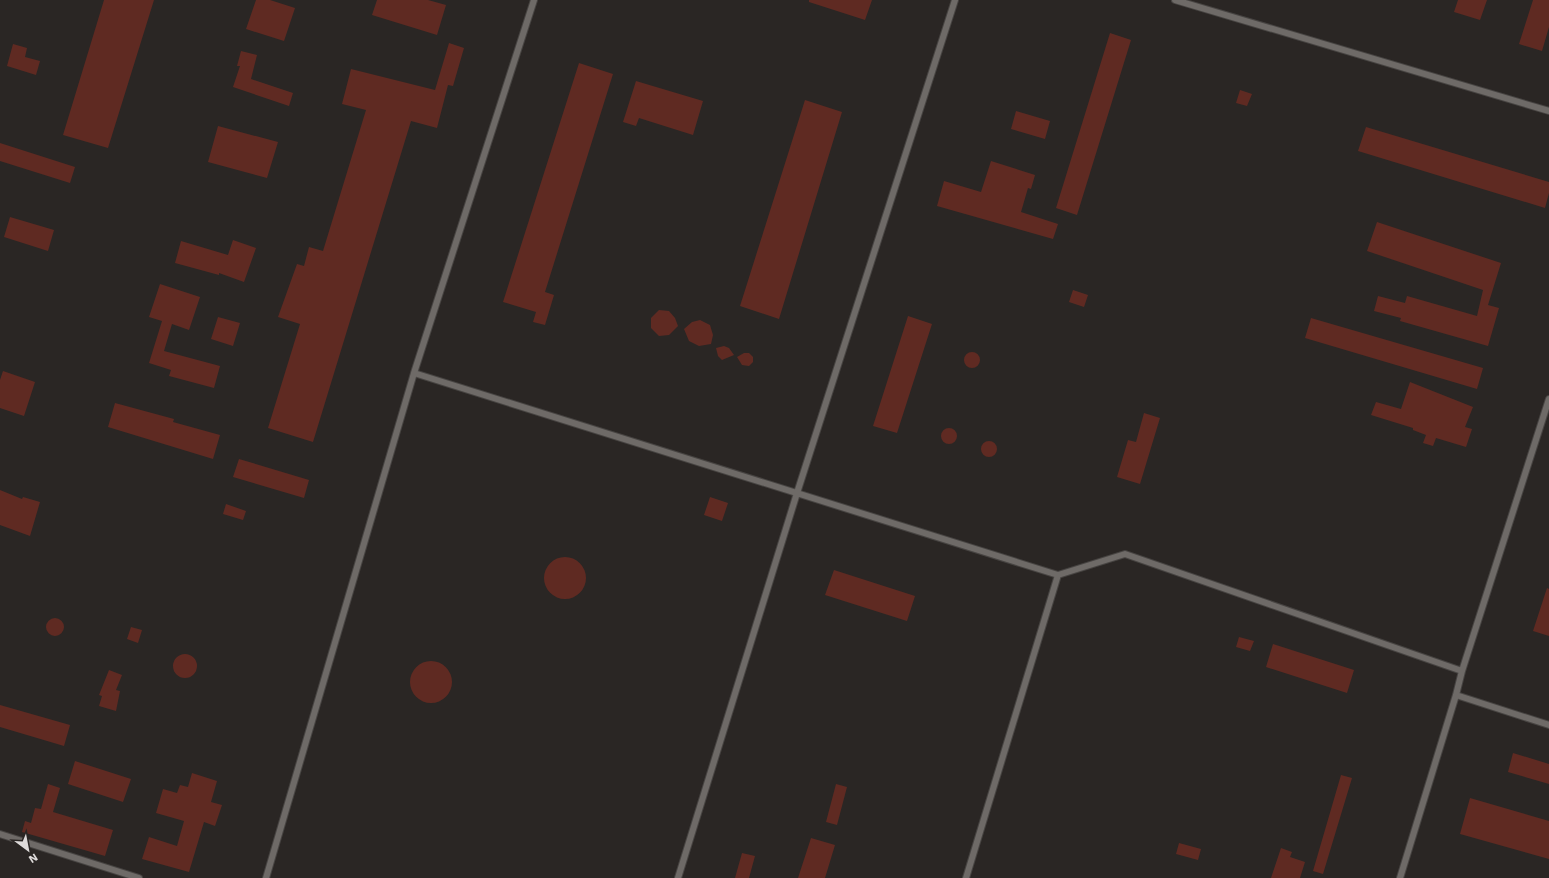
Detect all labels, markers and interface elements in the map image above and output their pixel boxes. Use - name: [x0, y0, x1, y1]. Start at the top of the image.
- north arrow: [8, 830, 48, 870]
- text: N: [26, 850, 40, 866]

